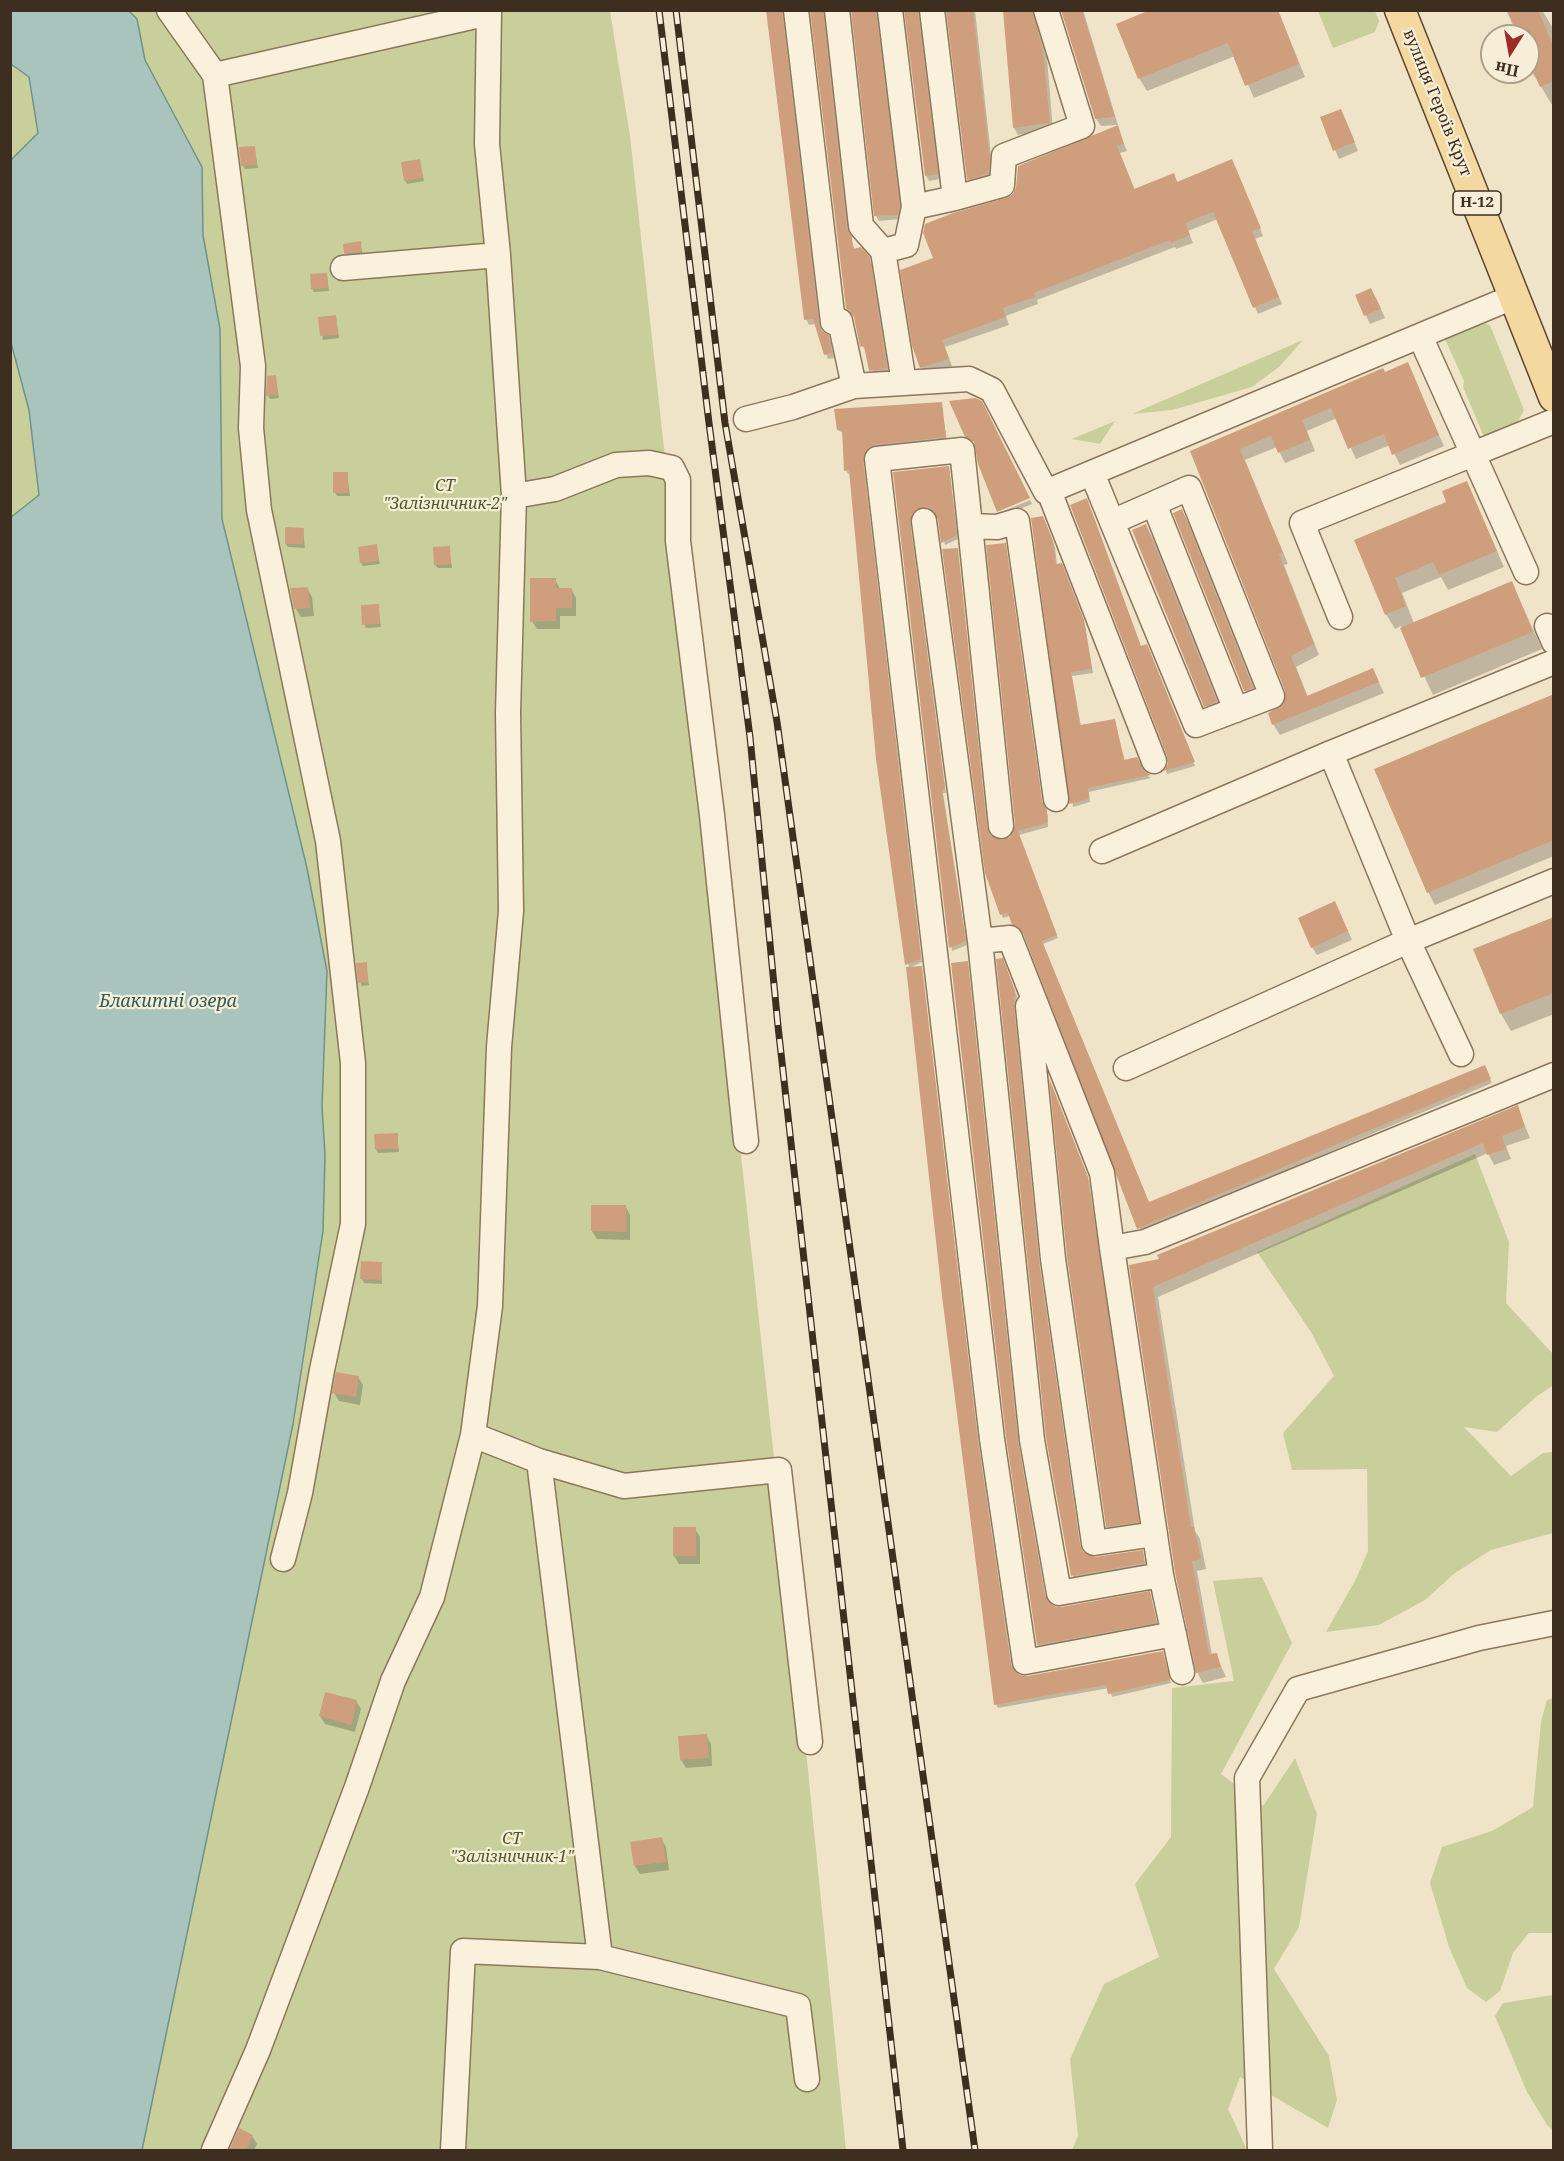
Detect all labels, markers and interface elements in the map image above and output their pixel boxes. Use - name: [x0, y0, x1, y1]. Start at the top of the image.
- north arrow: [1480, 24, 1540, 84]
- street label: вулиця Героїв Крут: [1399, 27, 1475, 179]
- text: Пн: [1493, 57, 1521, 83]
- road number: Н-12: [1453, 191, 1501, 215]
- park label: СТ "Залізничник-2": [383, 476, 507, 514]
- water label: Блакитні озера: [99, 991, 237, 1013]
- park label: СТ "Залізничник-1": [450, 1829, 574, 1867]

